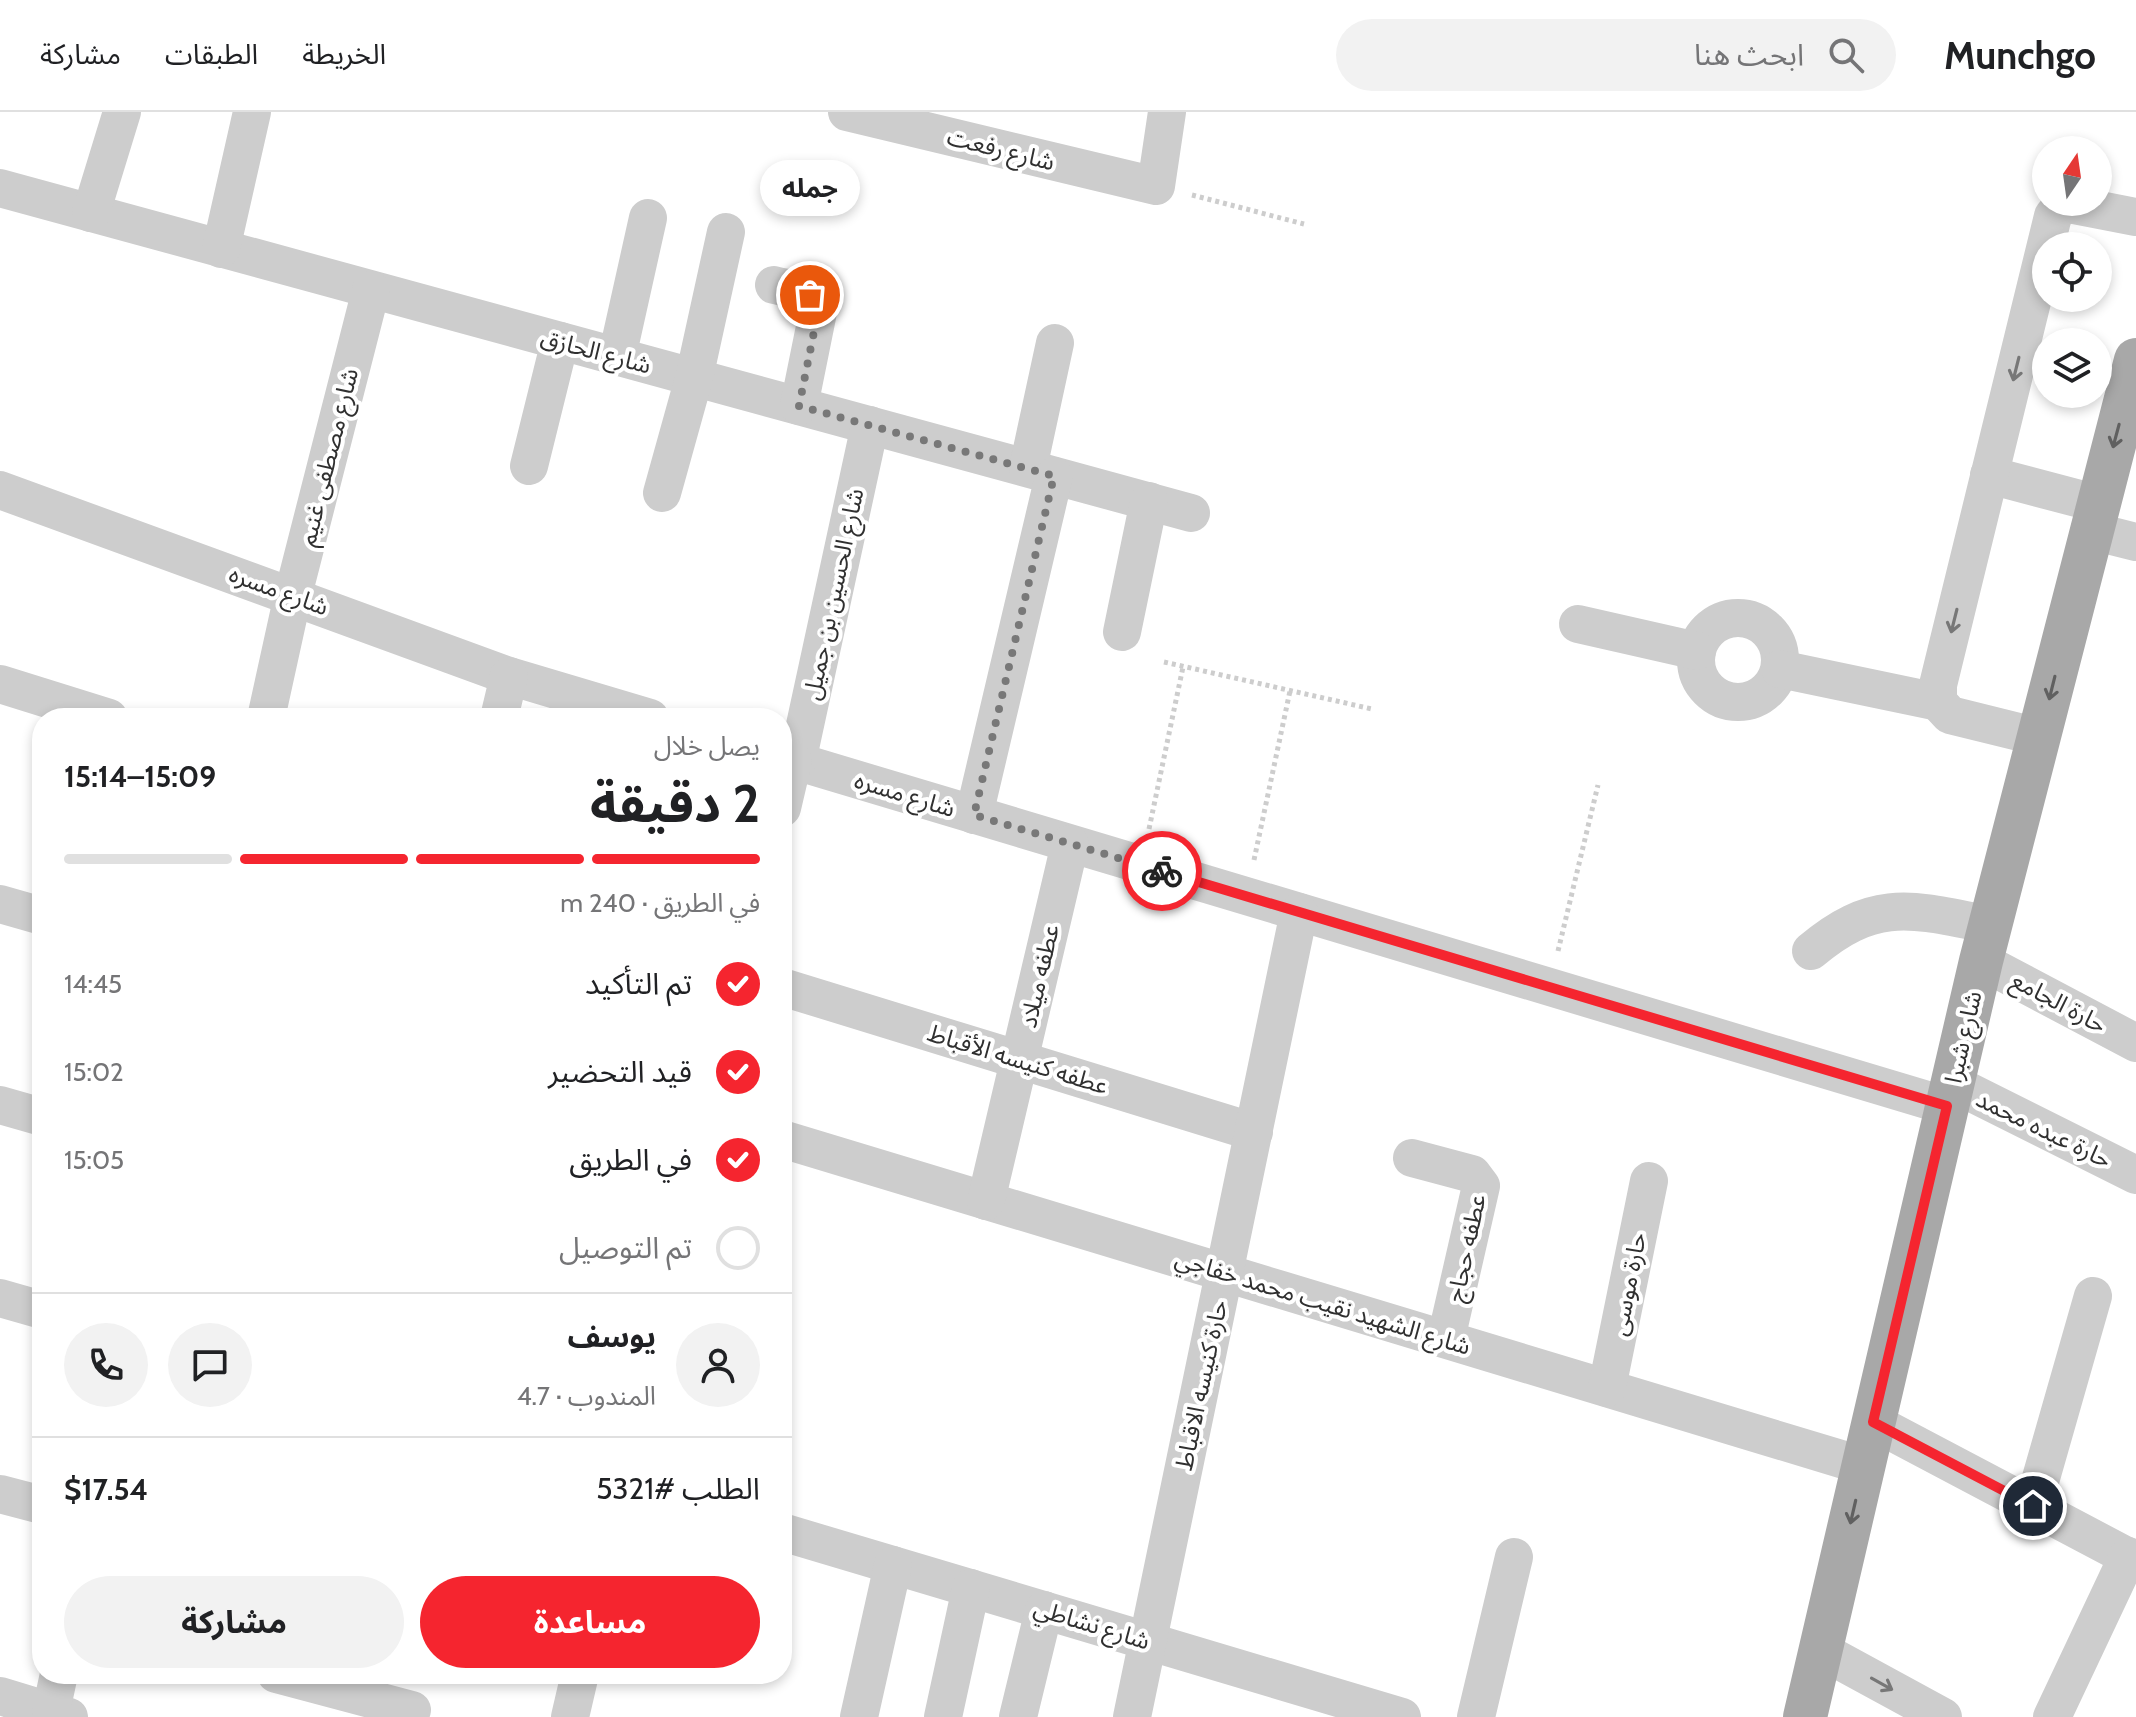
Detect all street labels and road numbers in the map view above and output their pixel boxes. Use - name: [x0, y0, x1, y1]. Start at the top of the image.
- street label: شارع رفعت: [944, 122, 1058, 179]
- street label: شارع الحازق: [537, 322, 654, 383]
- street label: شارع مصطفى غنيم: [292, 365, 367, 550]
- street label: شارع الحسين بن جميل: [796, 486, 873, 703]
- street label: شارع مسره: [224, 559, 333, 624]
- street label: شارع مسره: [850, 765, 959, 826]
- street label: عطفه ميلاد: [1013, 921, 1065, 1031]
- street label: حارة الجامع: [2005, 965, 2112, 1042]
- street label: شارع شبرا: [1938, 988, 1991, 1087]
- street label: عطفه كنيسه الأقباط: [924, 1018, 1112, 1100]
- street label: حارة عبده محمد: [1972, 1084, 2116, 1174]
- street label: عطفه حجاج: [1440, 1191, 1495, 1305]
- street label: حارة موسى: [1604, 1230, 1652, 1338]
- street label: شارع الشهيد نقيب محمد خفاجي: [1170, 1243, 1474, 1365]
- street label: حارة كنيسه الاقباط: [1169, 1297, 1233, 1473]
- street label: شارع نشاطي: [1029, 1593, 1154, 1660]

